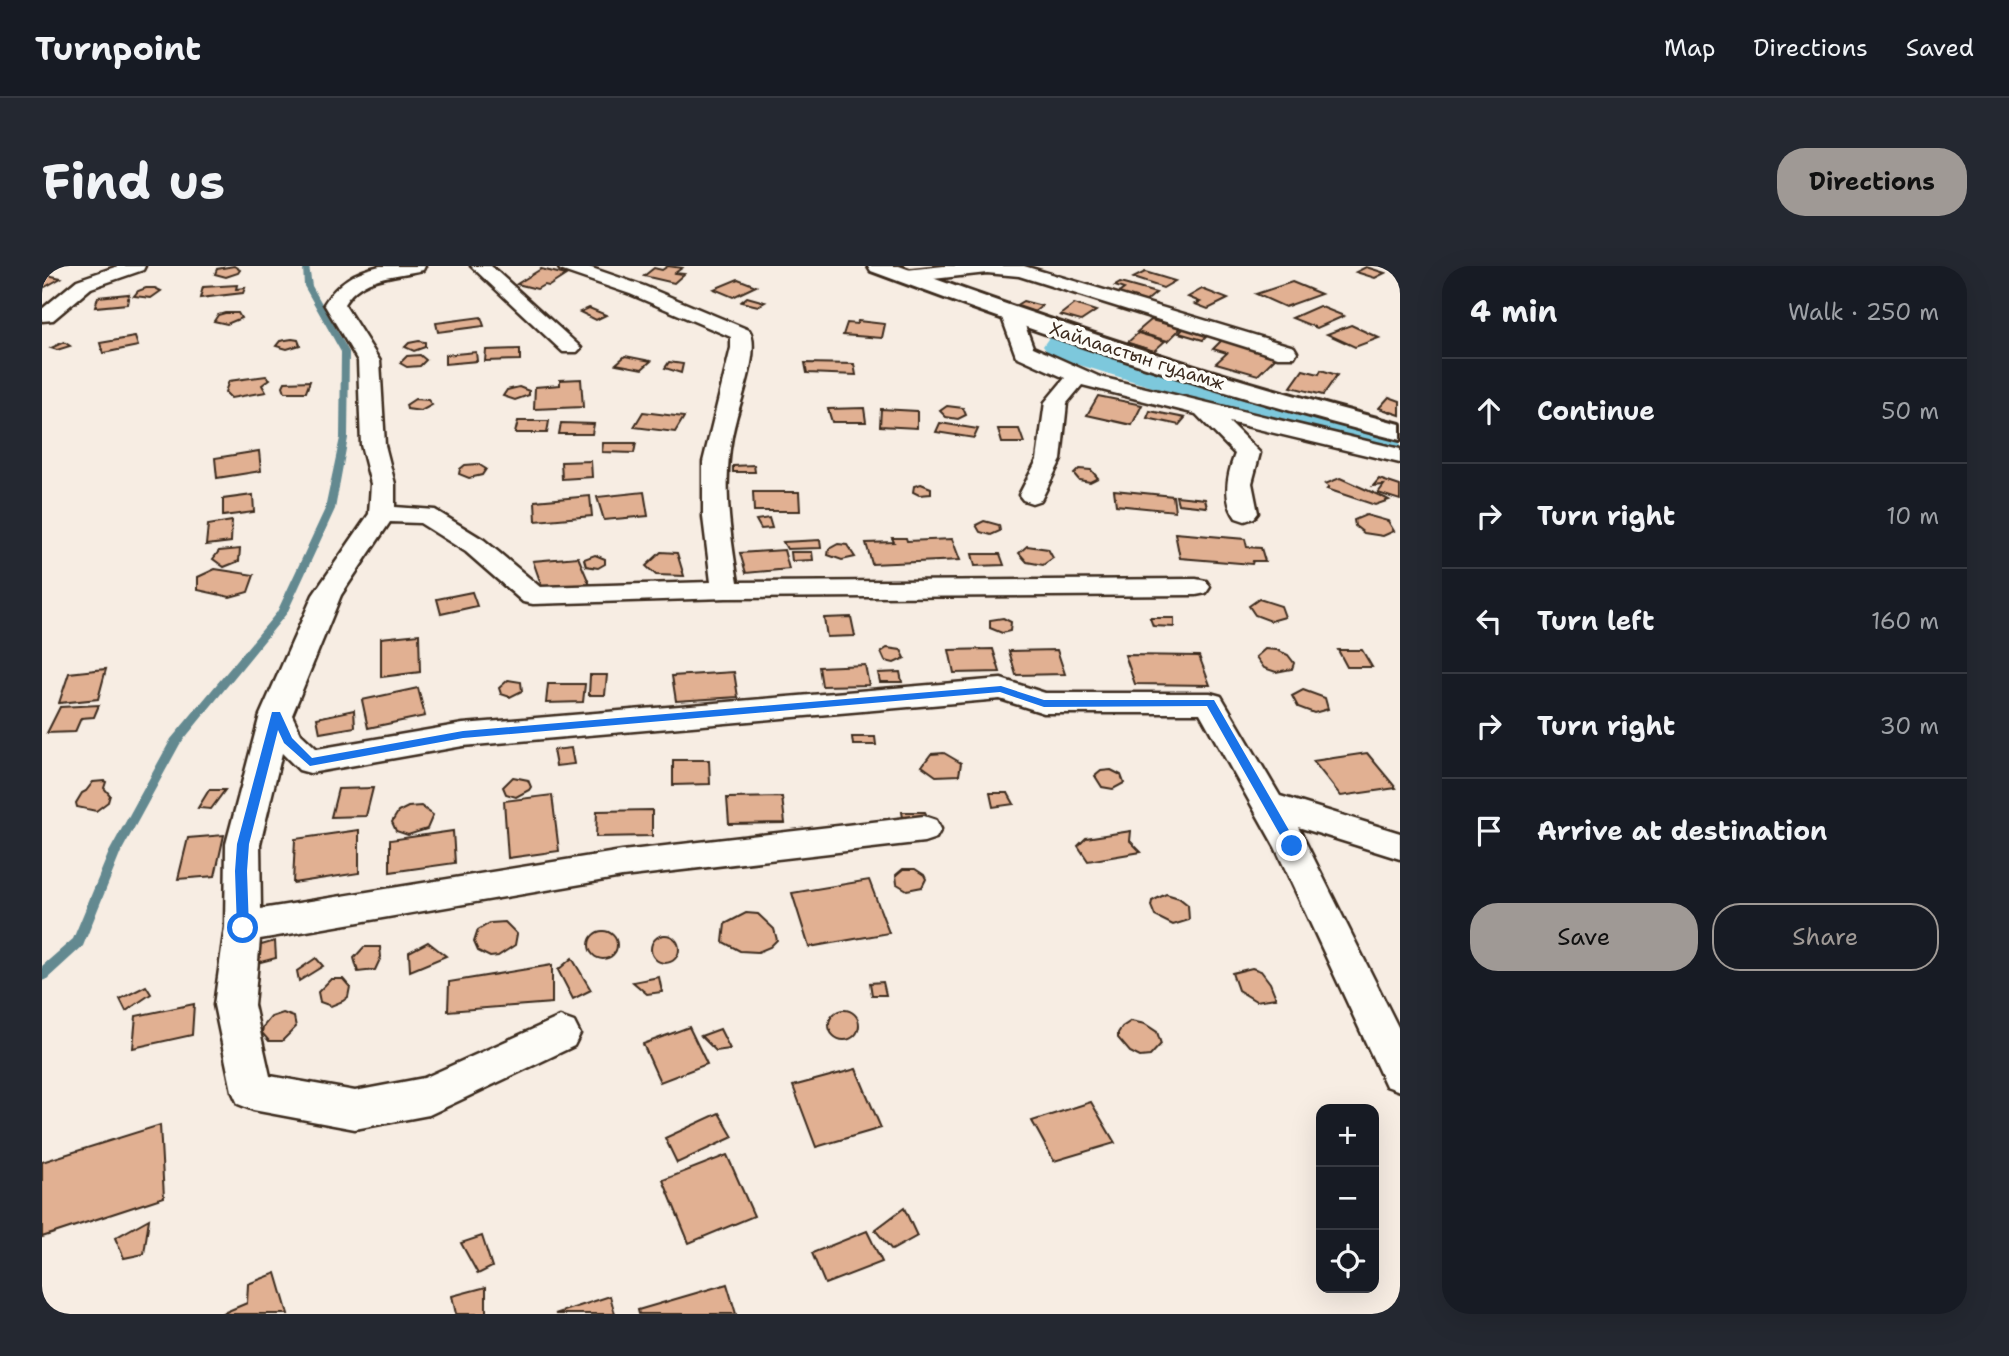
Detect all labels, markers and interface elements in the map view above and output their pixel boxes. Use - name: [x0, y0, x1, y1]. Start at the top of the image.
- text: Turnpoint: [35, 26, 201, 71]
- text: Map: [1664, 32, 1715, 64]
- text: Directions: [1753, 32, 1868, 64]
- text: Saved: [1906, 32, 1974, 64]
- button: Directions: [1777, 148, 1967, 216]
- text: Find us: [42, 149, 225, 215]
- text: 4 min: [1470, 291, 1557, 332]
- text: Walk · 250 m: [1788, 297, 1939, 327]
- street label: Хайлаастын гудамж: [1047, 316, 1228, 396]
- icon: ahead: [1470, 392, 1508, 430]
- text: Continue: [1537, 393, 1655, 428]
- text: 50 m: [1881, 396, 1939, 426]
- icon: right: [1470, 497, 1508, 535]
- text: Turn right: [1537, 498, 1675, 533]
- text: 10 m: [1886, 501, 1939, 531]
- icon: left: [1470, 602, 1508, 640]
- text: Turn left: [1537, 603, 1654, 638]
- text: 160 m: [1871, 606, 1939, 636]
- icon: right: [1470, 707, 1508, 745]
- text: Turn right: [1537, 708, 1675, 743]
- text: 30 m: [1880, 711, 1939, 741]
- icon: arrive: [1470, 812, 1508, 850]
- text: Arrive at destination: [1537, 813, 1827, 848]
- route end: [1276, 830, 1307, 861]
- button: Save: [1470, 903, 1698, 971]
- button: Share: [1712, 903, 1939, 971]
- route start: [227, 912, 258, 943]
- map controls: [1316, 1104, 1379, 1293]
- button: +: [1316, 1104, 1379, 1167]
- button: −: [1316, 1167, 1379, 1230]
- button: locate: [1316, 1230, 1379, 1293]

